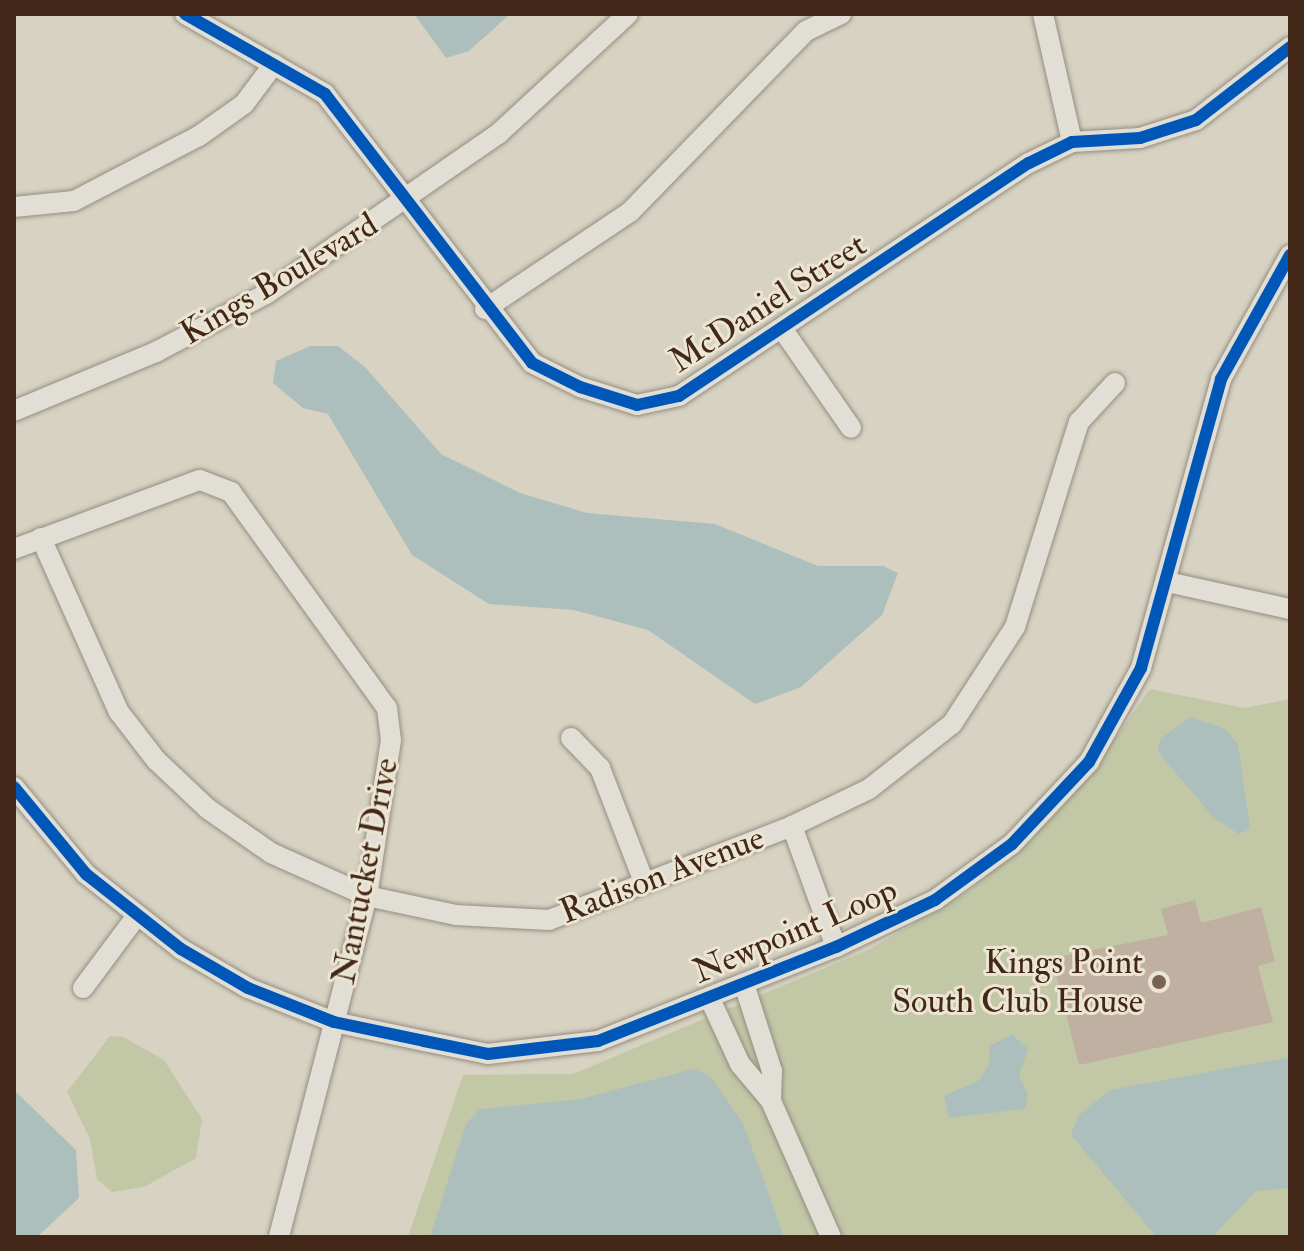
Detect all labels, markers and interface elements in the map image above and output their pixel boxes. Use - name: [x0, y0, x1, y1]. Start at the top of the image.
- street label: Kings Boulevard: [173, 204, 385, 354]
- street label: McDaniel Street: [662, 224, 874, 382]
- street label: Nantucket Drive: [323, 755, 407, 987]
- street label: Radison Avenue: [554, 817, 770, 933]
- street label: Newpoint Loop: [687, 870, 903, 992]
- place label: Kings Point South Club House: [892, 942, 1143, 1022]
- marker: Kings Point South Club House: [1150, 973, 1168, 991]

